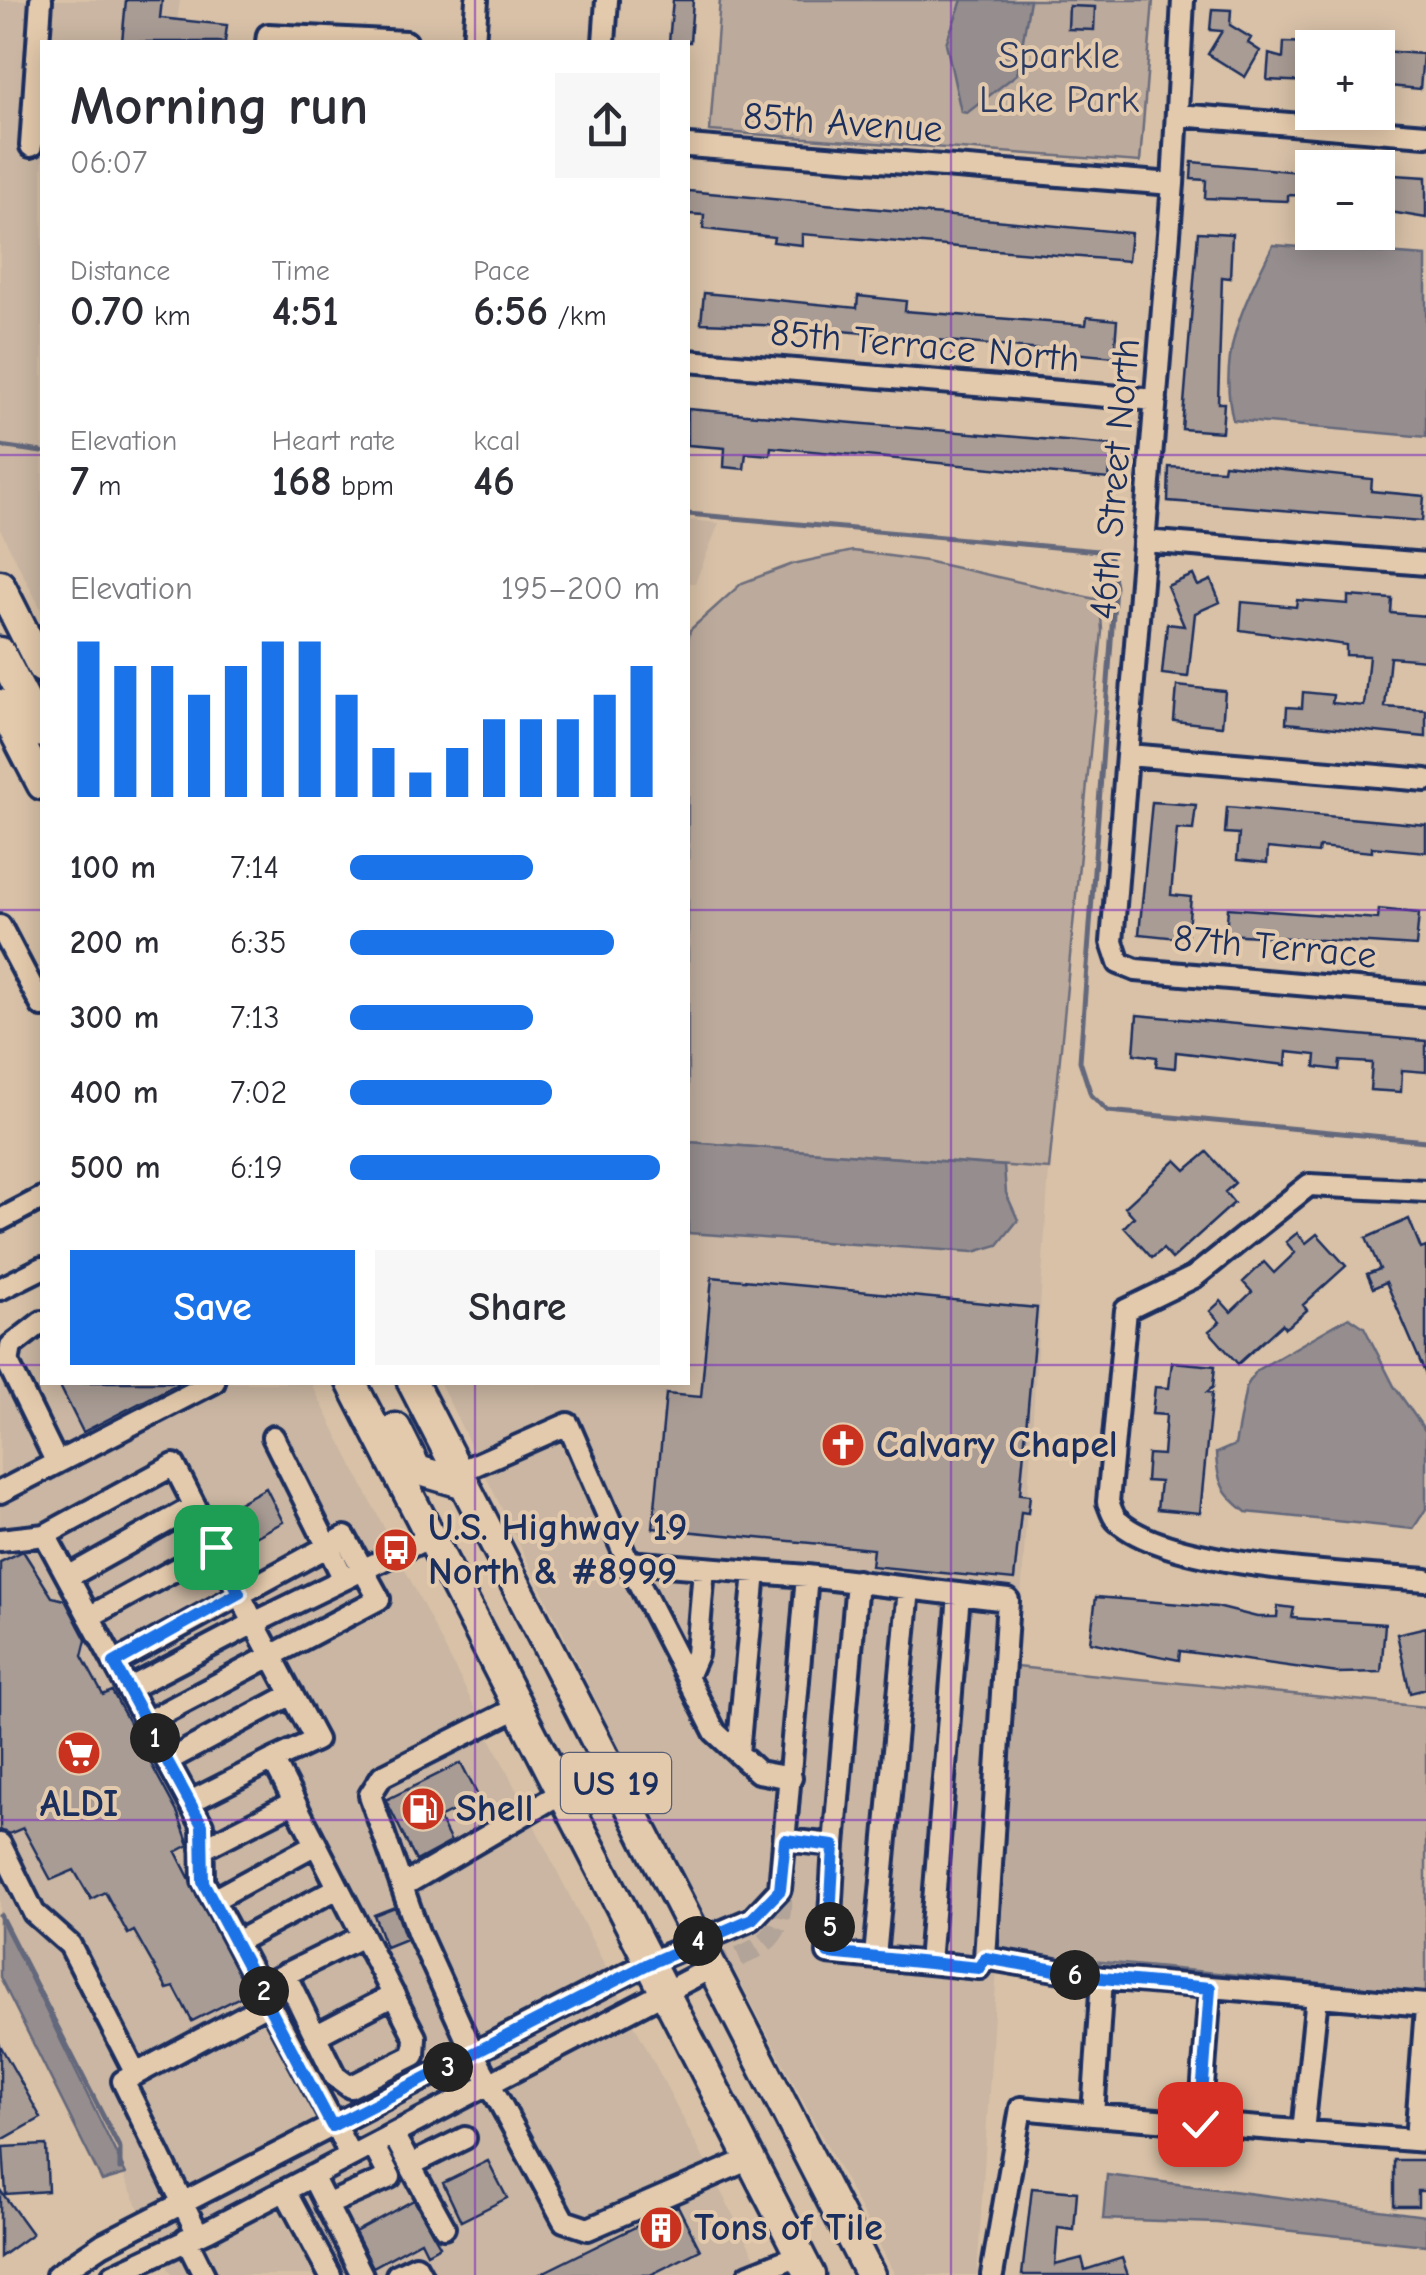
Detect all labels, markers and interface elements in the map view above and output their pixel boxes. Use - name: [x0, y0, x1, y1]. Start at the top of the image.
- map controls: [1295, 30, 1395, 250]
- button: +: [1295, 30, 1395, 130]
- park label: Sparkle Lake Park: [979, 34, 1140, 122]
- button: share: [555, 73, 660, 178]
- text: Morning run: [70, 74, 368, 138]
- street label: 85th Avenue: [742, 94, 944, 152]
- text: 06:07: [70, 144, 147, 181]
- button: −: [1295, 150, 1395, 250]
- text: Distance: [70, 255, 170, 287]
- text: Time: [272, 255, 330, 287]
- text: Pace: [473, 255, 530, 287]
- text: 0.70: [70, 287, 145, 336]
- text: 4:51: [272, 287, 339, 336]
- text: 6:56: [473, 287, 548, 336]
- text: km: [145, 300, 191, 332]
- text: /km: [548, 300, 607, 332]
- street label: 85th Terrace North: [768, 311, 1082, 381]
- street label: 46th Street North: [1081, 337, 1149, 621]
- text: Elevation: [70, 425, 177, 457]
- text: Heart rate: [272, 425, 395, 457]
- text: kcal: [473, 425, 520, 457]
- text: 7: [70, 457, 89, 506]
- text: 168: [272, 457, 332, 506]
- text: 46: [473, 457, 515, 506]
- text: m: [89, 470, 121, 502]
- text: bpm: [332, 470, 394, 502]
- text: Elevation: [70, 570, 193, 607]
- text: 195–200 m: [501, 570, 660, 607]
- text: 100 m: [70, 849, 156, 886]
- text: 7:14: [230, 849, 279, 886]
- street label: 87th Terrace: [1172, 916, 1378, 978]
- text: 200 m: [70, 924, 159, 961]
- text: 6:35: [230, 924, 287, 961]
- text: 300 m: [70, 999, 159, 1036]
- text: 7:13: [230, 999, 280, 1036]
- text: 400 m: [70, 1074, 158, 1111]
- text: 7:02: [230, 1074, 287, 1111]
- text: 500 m: [70, 1149, 160, 1186]
- text: 6:19: [230, 1149, 283, 1186]
- button: Save: [70, 1250, 355, 1365]
- button: Share: [375, 1250, 660, 1365]
- church icon: Calvary Chapel: [820, 1422, 866, 1468]
- place label: Calvary Chapel: [876, 1423, 1118, 1467]
- pin: [174, 1505, 259, 1590]
- place label: U.S. Highway 19 North & #8999: [428, 1506, 687, 1594]
- icon: arrive: [189, 1520, 244, 1575]
- bus stop icon: U.S. Highway 19 North & #8999: [373, 1527, 419, 1573]
- pin: 1: [130, 1713, 180, 1763]
- text: 1: [149, 1722, 161, 1754]
- supermarket icon: ALDI: [56, 1730, 102, 1776]
- road number: US 19: [561, 1753, 671, 1813]
- place label: ALDI: [40, 1782, 118, 1826]
- fuel station icon: Shell: [400, 1786, 446, 1832]
- place label: Shell: [456, 1787, 533, 1831]
- pin: 5: [805, 1902, 855, 1952]
- text: 5: [823, 1911, 837, 1943]
- pin: 4: [673, 1916, 723, 1966]
- text: 4: [691, 1925, 705, 1957]
- pin: 6: [1050, 1950, 1100, 2000]
- text: 6: [1068, 1959, 1082, 1991]
- pin: 2: [239, 1966, 289, 2016]
- text: 2: [257, 1975, 271, 2007]
- pin: 3: [423, 2042, 473, 2092]
- text: 3: [441, 2051, 455, 2083]
- pin: [1158, 2082, 1243, 2167]
- icon: check: [1173, 2097, 1228, 2152]
- building icon: Tons of Tile: [638, 2205, 684, 2251]
- place label: Tons of Tile: [694, 2206, 883, 2250]

